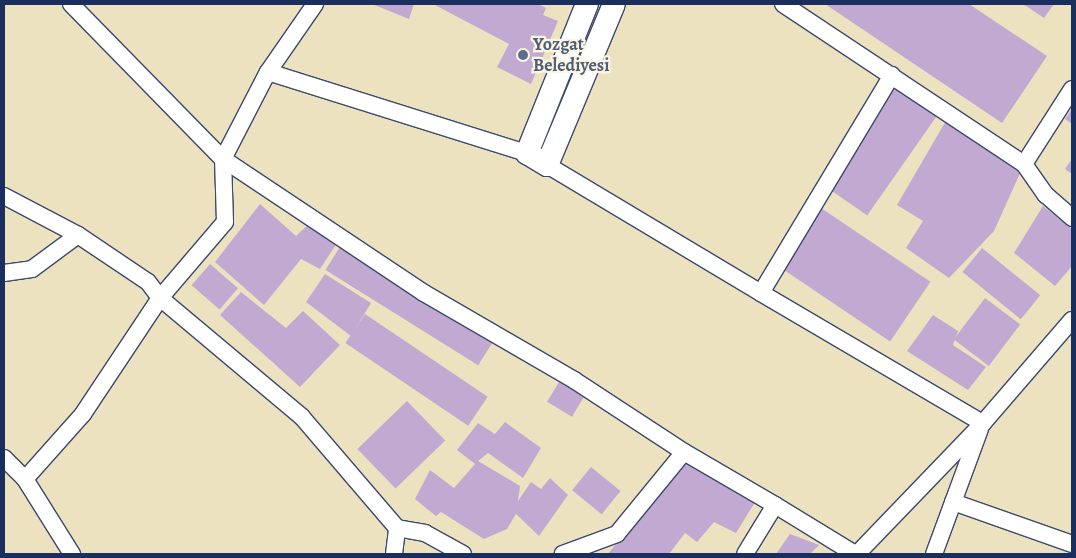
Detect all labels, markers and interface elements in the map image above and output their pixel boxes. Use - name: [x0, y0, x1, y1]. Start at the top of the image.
- place label: Yozgat Belediyesi: [533, 34, 609, 76]
- marker: Yozgat Belediyesi: [517, 49, 529, 61]

